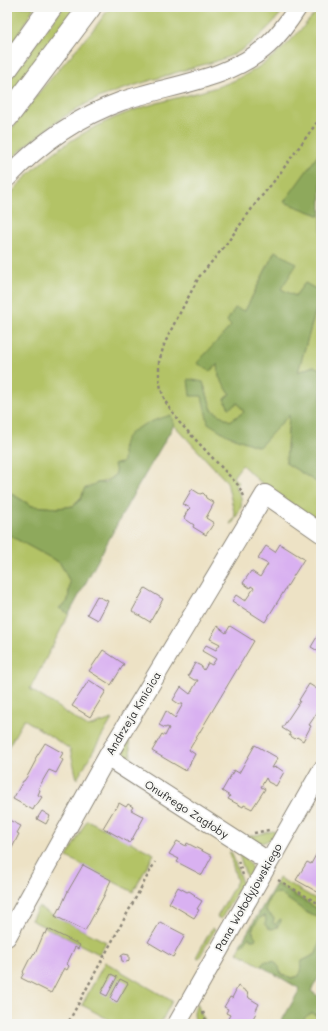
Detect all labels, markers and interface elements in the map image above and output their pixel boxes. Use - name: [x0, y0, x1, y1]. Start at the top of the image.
- street label: Andrzeja Kmicica: [102, 668, 164, 758]
- street label: Onufrego Zagłoby: [142, 776, 232, 842]
- street label: Pana Wołodyjowskiego: [211, 840, 285, 954]

